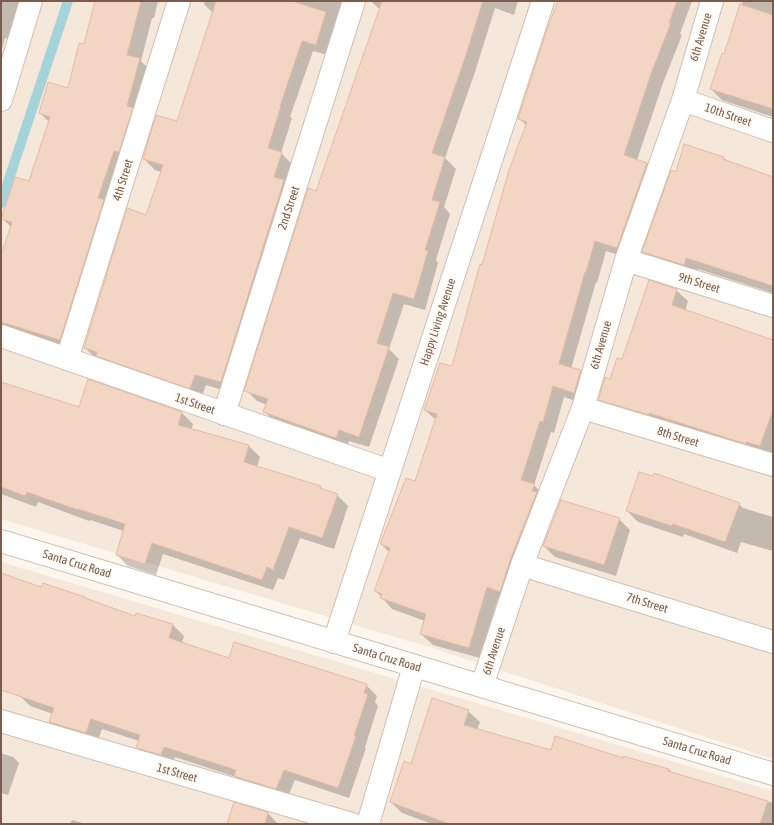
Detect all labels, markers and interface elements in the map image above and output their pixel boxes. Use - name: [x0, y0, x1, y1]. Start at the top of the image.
- street label: 6th Avenue: [687, 11, 715, 63]
- street label: 10th Street: [703, 100, 753, 130]
- street label: 4th Street: [110, 157, 136, 203]
- street label: 2nd Street: [275, 184, 303, 232]
- street label: 9th Street: [676, 270, 722, 296]
- street label: Happy Living Avenue: [417, 276, 459, 368]
- street label: 6th Avenue: [587, 319, 615, 371]
- street label: 1st Street: [173, 390, 217, 418]
- street label: 8th Street: [655, 424, 701, 450]
- street label: Santa Cruz Road: [41, 547, 113, 581]
- street label: 7th Street: [624, 590, 670, 616]
- street label: 6th Avenue: [479, 625, 509, 677]
- street label: Santa Cruz Road: [351, 641, 423, 675]
- street label: Santa Cruz Road: [661, 734, 733, 768]
- street label: 1st Street: [155, 760, 199, 786]

